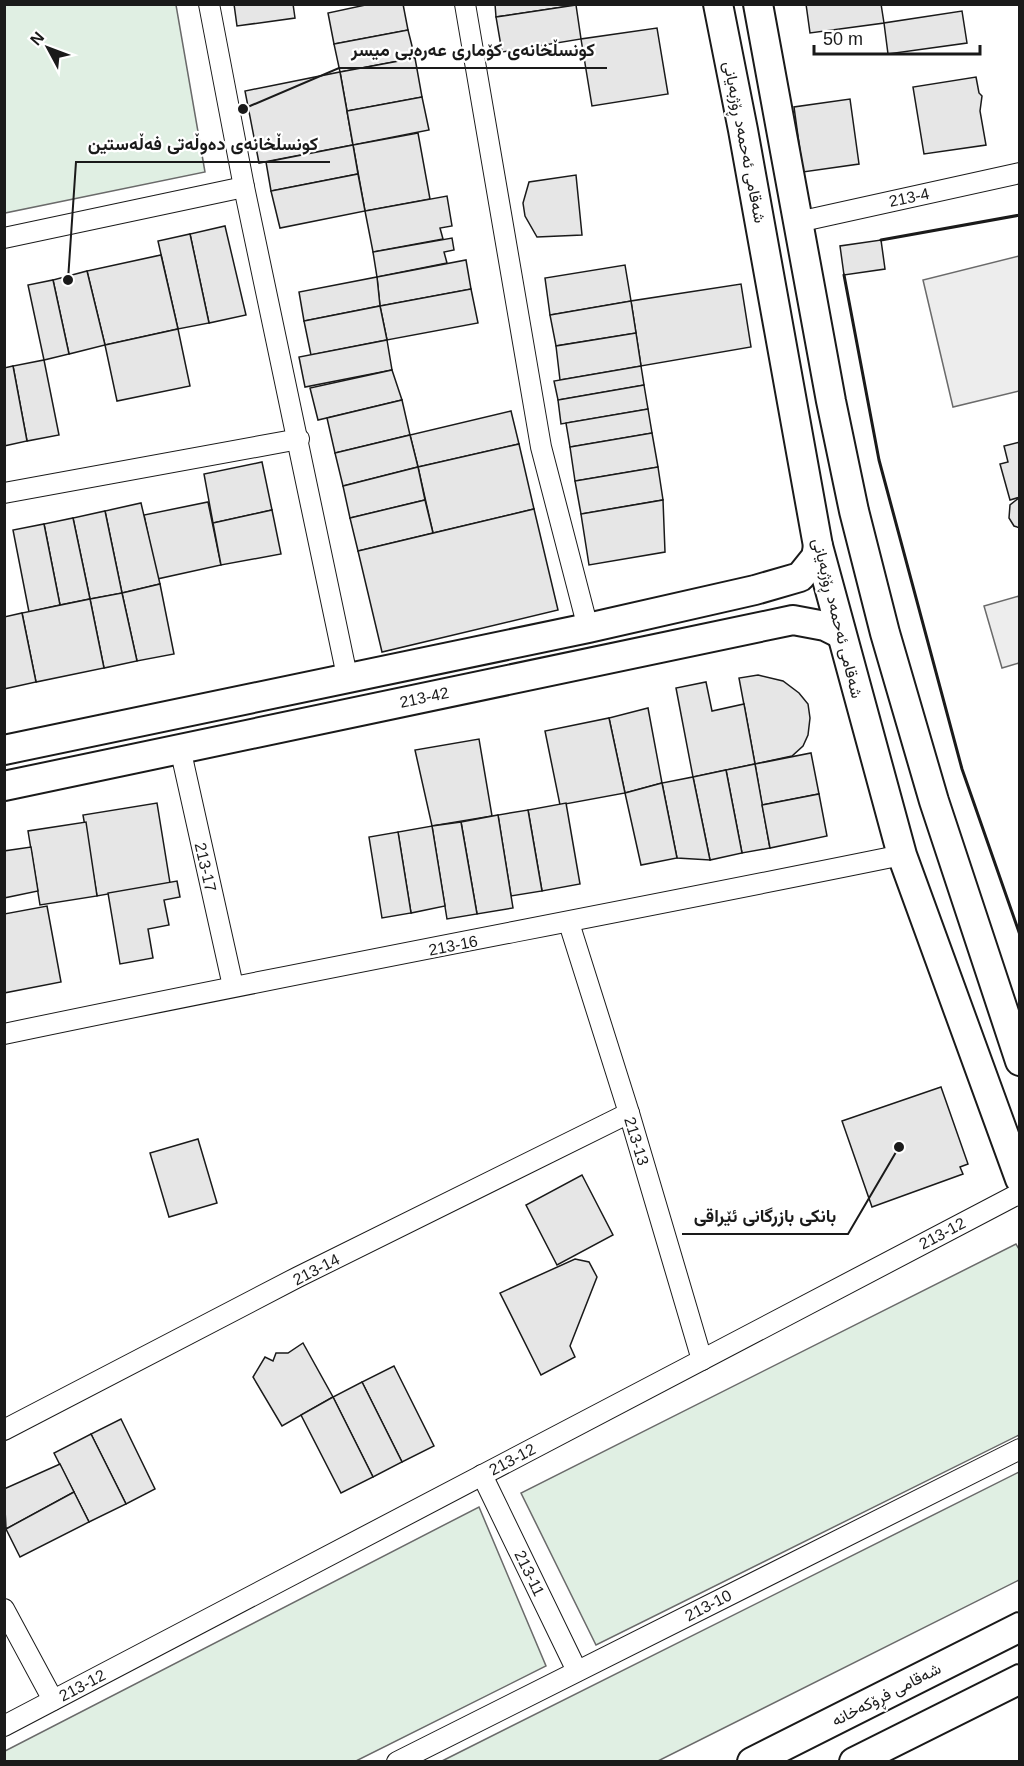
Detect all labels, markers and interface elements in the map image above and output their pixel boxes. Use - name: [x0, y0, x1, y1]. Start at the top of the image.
- north arrow: [18, 18, 78, 78]
- scale bar: [814, 18, 980, 56]
- text: N: [27, 29, 47, 48]
- text: 50 m: [823, 29, 863, 49]
- callout: کونسڵخانەی کۆماری عەرەبی میسر: [339, 32, 607, 68]
- text: کونسڵخانەی کۆماری عەرەبی میسر: [350, 39, 595, 61]
- street label: شەقامی ئەحمەد ڕۆژبەیانی: [717, 60, 769, 225]
- callout: کونسڵخانەی دەوڵەتی فەڵەستین: [76, 126, 330, 162]
- text: کونسڵخانەی دەوڵەتی فەڵەستین: [88, 133, 318, 155]
- street label: 213-4: [887, 185, 931, 210]
- street label: شەقامی ئەحمەد ڕۆژبەیانی: [806, 536, 866, 701]
- street label: 213-42: [398, 684, 450, 711]
- street label: 213-17: [192, 841, 219, 893]
- street label: 213-16: [427, 932, 479, 959]
- street label: 213-13: [621, 1115, 652, 1168]
- callout: بانکی بازرگانی ئێراقی: [682, 1198, 848, 1234]
- text: بانکی بازرگانی ئێراقی: [694, 1206, 836, 1227]
- street label: 213-12: [916, 1214, 968, 1253]
- street label: 213-14: [290, 1251, 342, 1288]
- street label: 213-12: [486, 1440, 538, 1479]
- street label: 213-11: [511, 1548, 548, 1599]
- street label: 213-10: [682, 1587, 734, 1624]
- street label: شەقامی فڕۆکەخانە: [829, 1660, 946, 1734]
- street label: 213-12: [56, 1666, 108, 1705]

